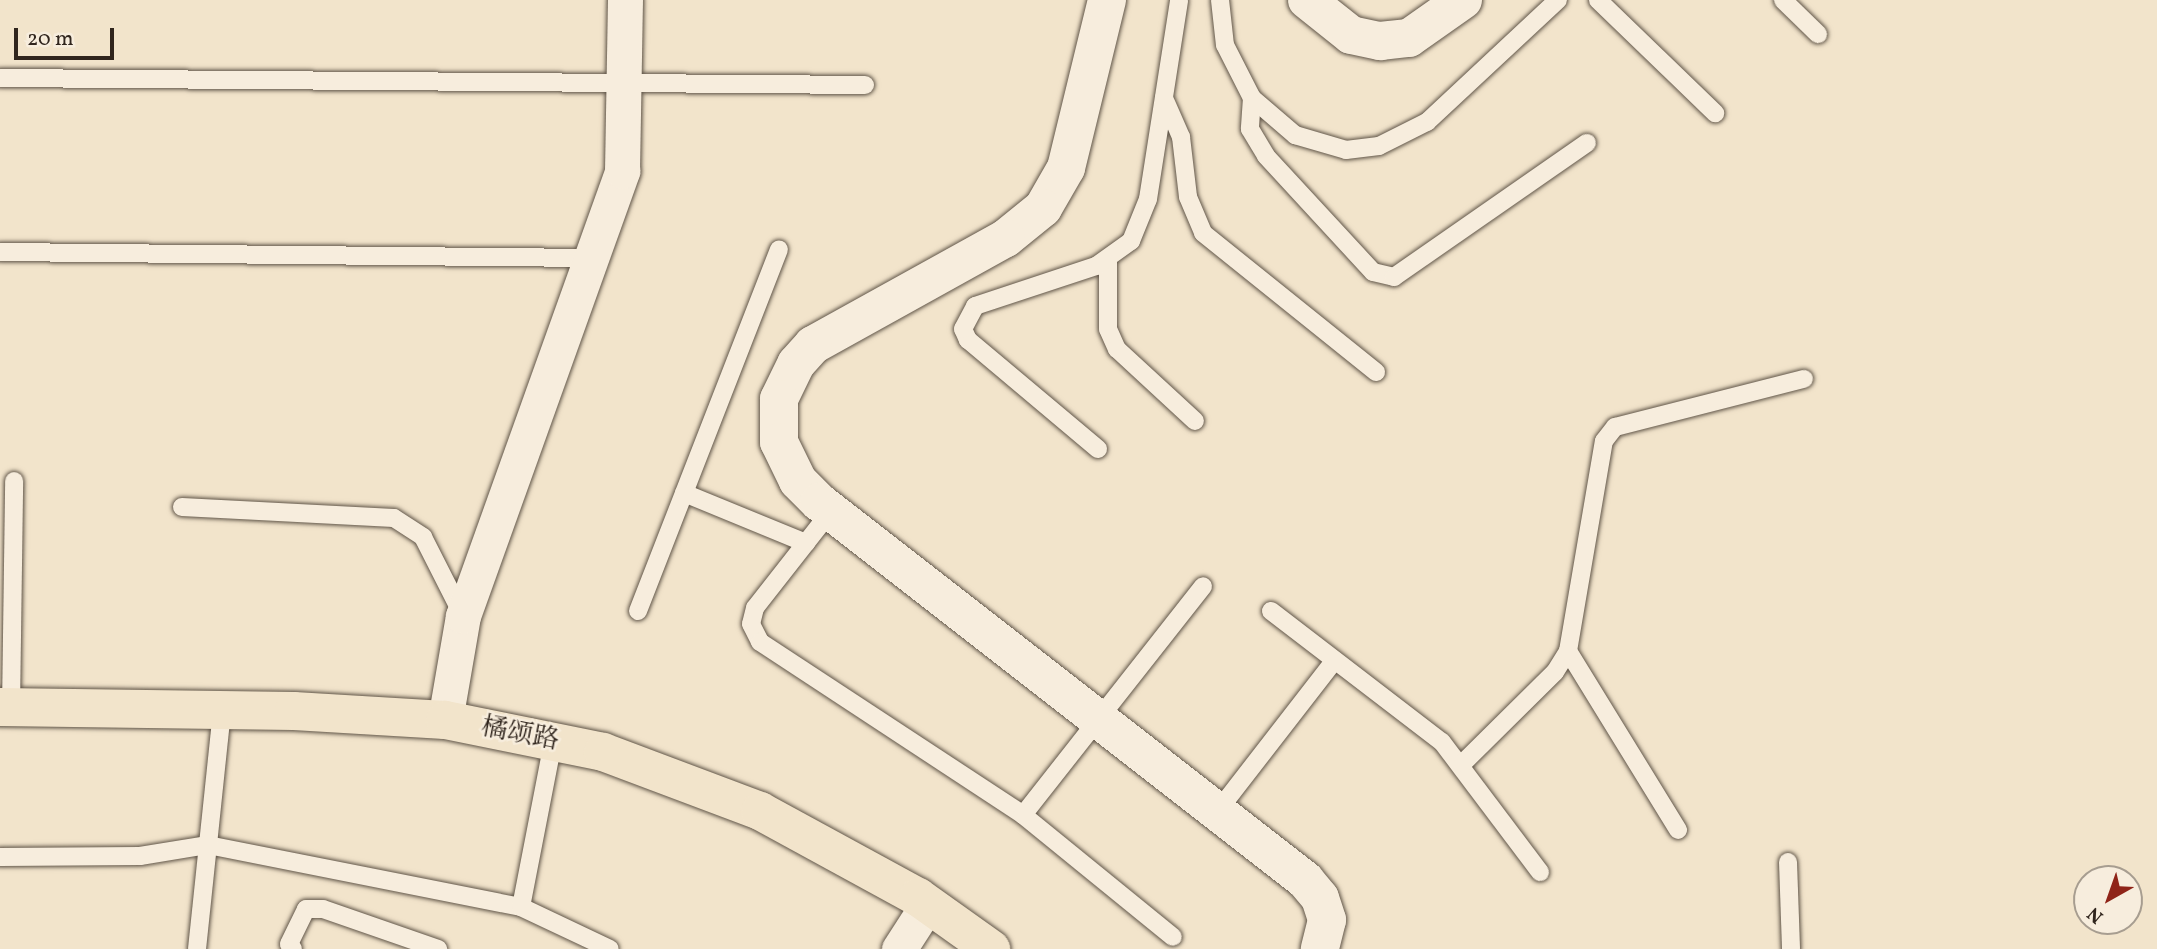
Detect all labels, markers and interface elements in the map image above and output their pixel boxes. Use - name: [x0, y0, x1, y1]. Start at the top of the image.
- scale bar: [18, 14, 117, 58]
- text: 20 m: [27, 25, 73, 54]
- street label: 橘颂路: [479, 712, 561, 758]
- north arrow: [2073, 865, 2143, 935]
- text: N: [2082, 900, 2109, 929]

